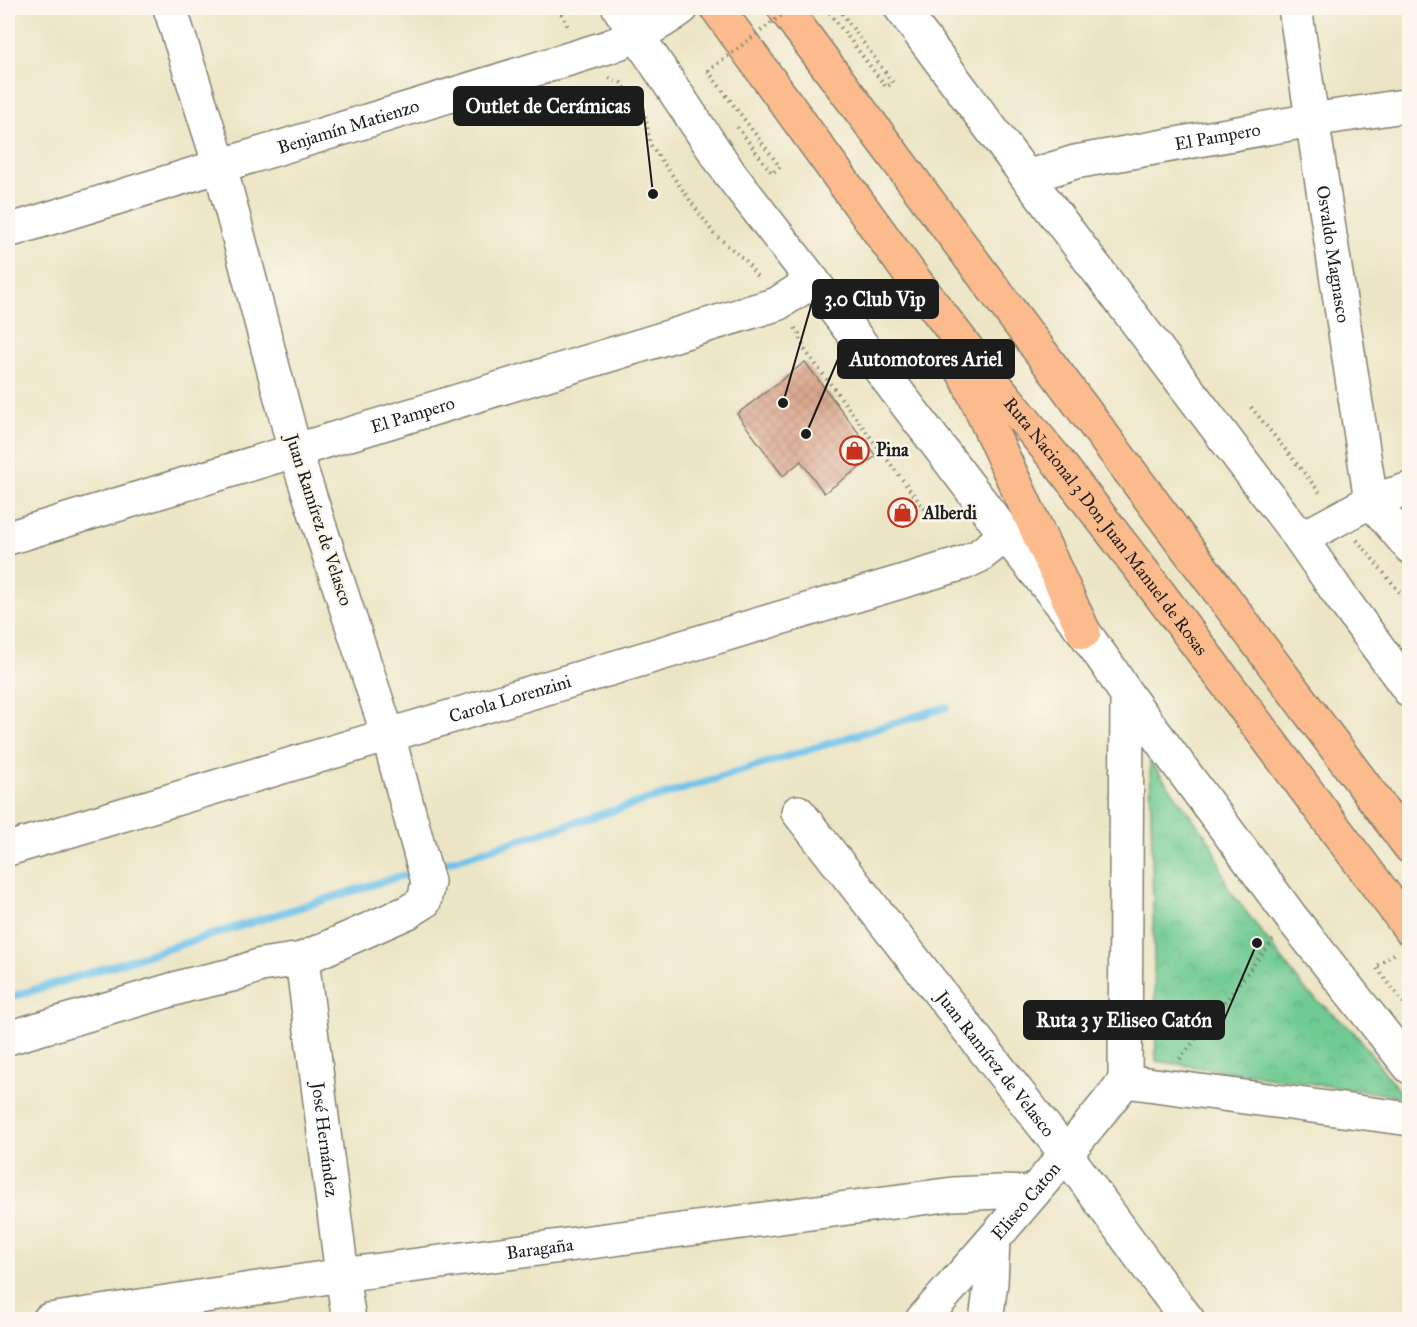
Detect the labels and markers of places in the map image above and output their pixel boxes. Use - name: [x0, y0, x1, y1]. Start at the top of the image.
- callout: Outlet de Cerámicas: [454, 87, 643, 125]
- callout: 3.0 Club Vip: [813, 280, 938, 318]
- callout: Automotores Ariel: [838, 340, 1014, 378]
- shop icon: Pina: [839, 434, 871, 466]
- place label: Pina: [876, 439, 909, 461]
- shop icon: Alberdi: [886, 497, 918, 529]
- place label: Alberdi: [922, 502, 978, 524]
- callout: Ruta 3 y Eliseo Catón: [1024, 1001, 1224, 1039]

